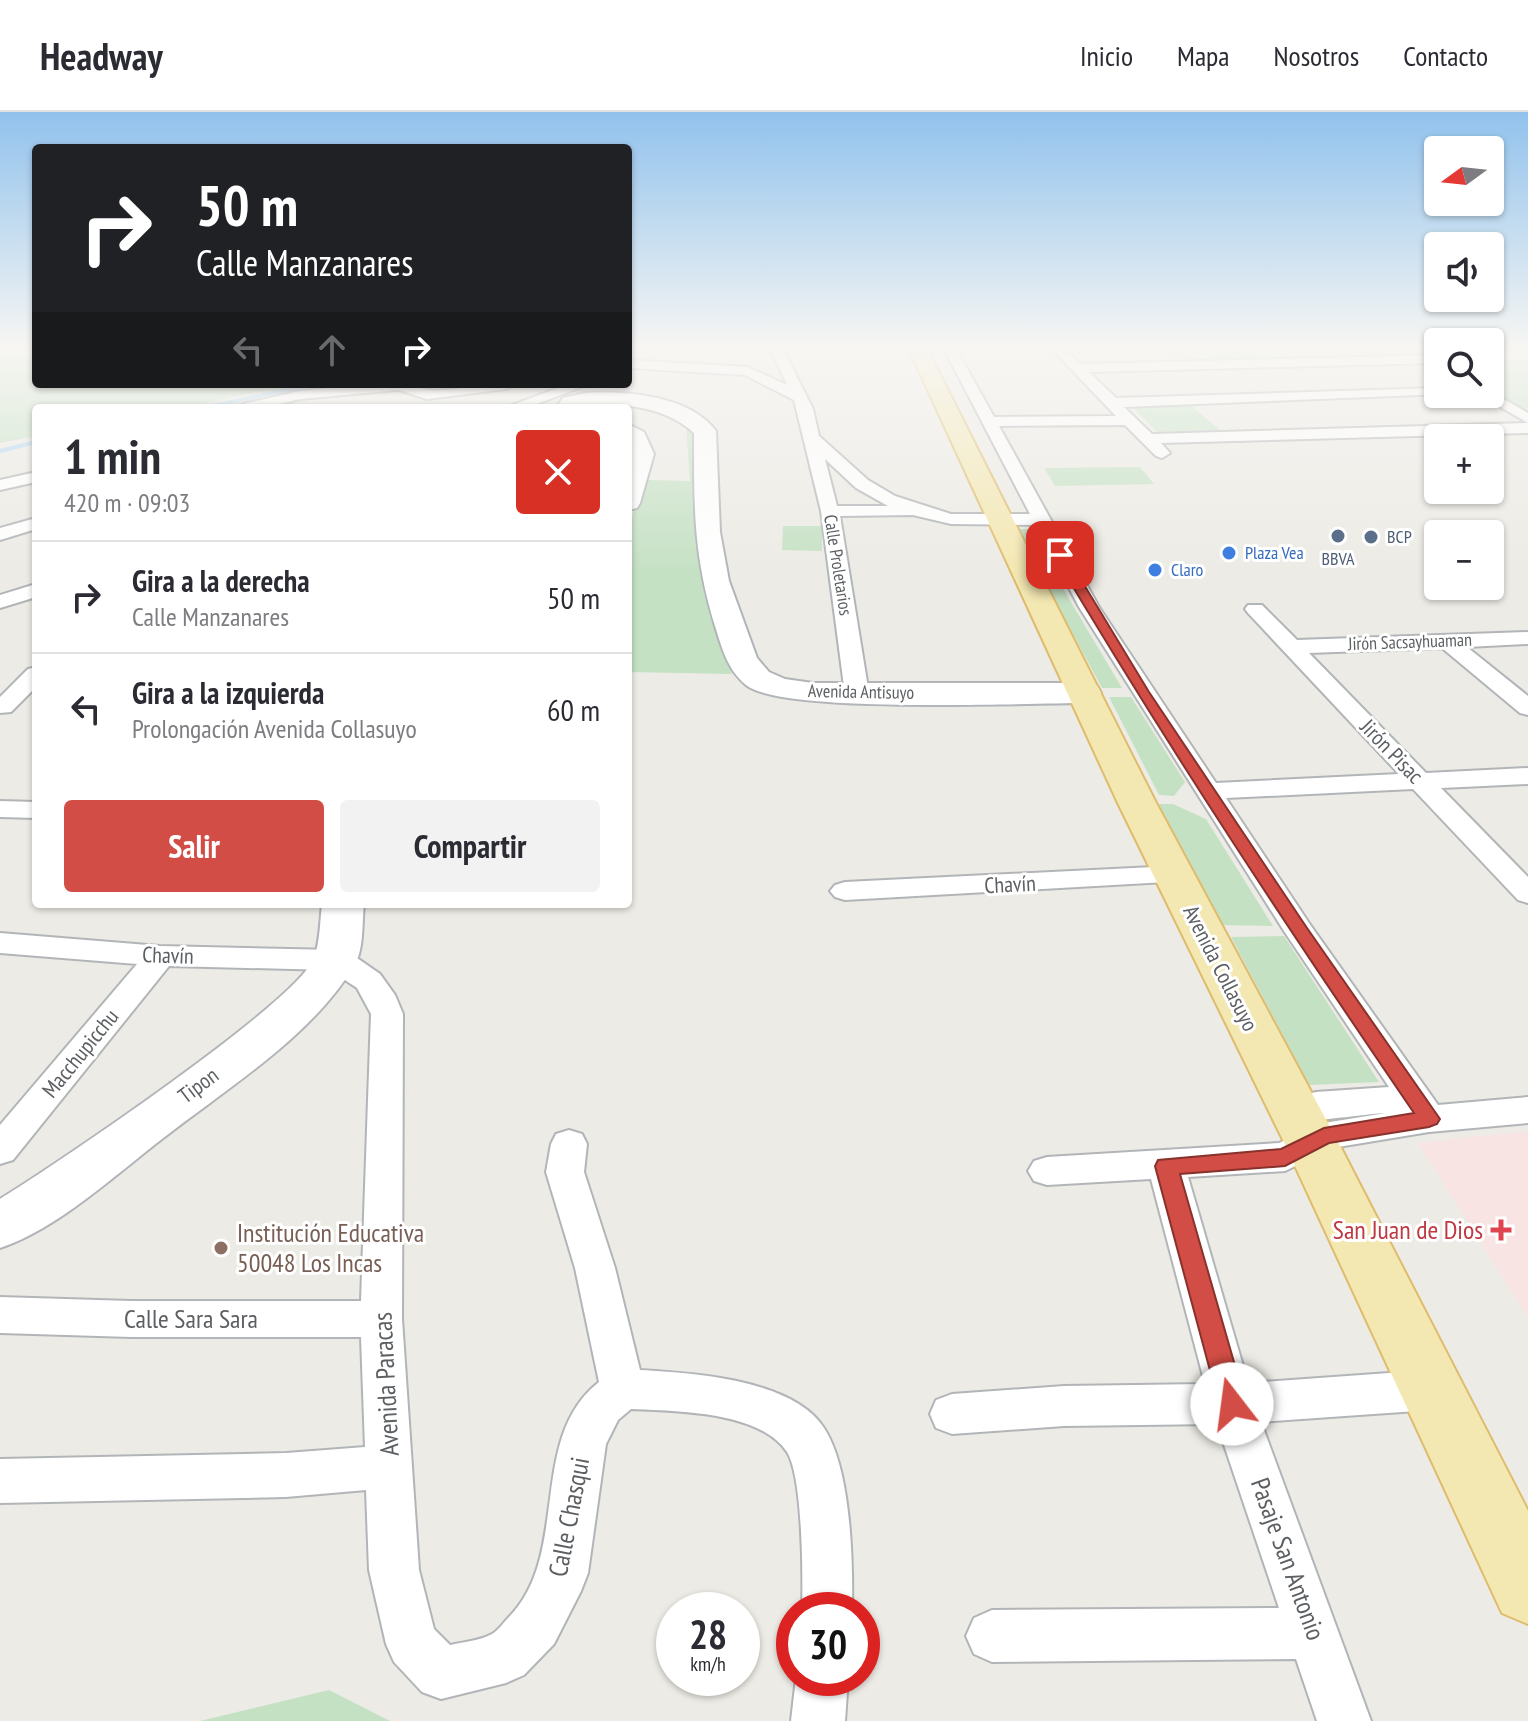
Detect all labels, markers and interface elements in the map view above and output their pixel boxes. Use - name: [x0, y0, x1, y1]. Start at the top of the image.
- text: Headway: [40, 31, 163, 80]
- text: Inicio: [1080, 37, 1133, 74]
- text: Mapa: [1177, 37, 1229, 74]
- text: Nosotros: [1273, 37, 1359, 74]
- text: Contacto: [1403, 37, 1488, 74]
- north arrow: [1424, 136, 1504, 216]
- map controls: [1424, 136, 1504, 600]
- text: 50 m: [196, 169, 298, 241]
- icon: right: [64, 176, 168, 280]
- button: sound: [1424, 232, 1504, 312]
- text: Calle Manzanares: [196, 239, 413, 286]
- icon: left: [226, 328, 270, 372]
- icon: ahead: [310, 328, 354, 372]
- icon: right: [394, 328, 438, 372]
- button: search: [1424, 328, 1504, 408]
- button: +: [1424, 424, 1504, 504]
- text: 1 min: [64, 425, 161, 487]
- button: close: [516, 430, 600, 514]
- text: 420 m · 09:03: [64, 486, 190, 519]
- street label: Calle Proletarios: [819, 513, 858, 617]
- button: −: [1424, 520, 1504, 600]
- pin: [1026, 521, 1094, 589]
- place label: BCP: [1387, 525, 1412, 548]
- marker: BBVA: [1329, 527, 1347, 545]
- marker: BCP: [1362, 528, 1380, 546]
- icon: arrive: [1038, 533, 1082, 577]
- place label: Plaza Vea: [1245, 541, 1304, 564]
- marker: Plaza Vea: [1220, 544, 1238, 562]
- place label: BBVA: [1321, 547, 1355, 570]
- place label: Claro: [1171, 558, 1204, 581]
- text: Gira a la derecha: [132, 561, 310, 600]
- marker: Claro: [1146, 561, 1164, 579]
- icon: right: [64, 575, 108, 619]
- text: 50 m: [547, 578, 600, 617]
- text: Calle Manzanares: [132, 600, 289, 633]
- street label: Jirón Sacsayhuaman: [1347, 628, 1472, 655]
- text: Gira a la izquierda: [132, 673, 324, 712]
- street label: Avenida Antisuyo: [808, 679, 915, 704]
- icon: left: [64, 687, 108, 731]
- text: 60 m: [547, 690, 600, 729]
- text: Prolongación Avenida Collasuyo: [132, 712, 417, 745]
- street label: Jirón Pisac: [1354, 712, 1430, 789]
- button: Salir: [64, 800, 324, 892]
- button: Compartir: [340, 800, 600, 892]
- street label: Chavín: [984, 869, 1036, 899]
- street label: Avenida Collasuyo: [1177, 900, 1265, 1036]
- street label: Chavín: [142, 940, 194, 970]
- street label: Macchupicchu: [36, 1003, 124, 1103]
- street label: Tipon: [172, 1061, 224, 1109]
- place label: San Juan de Dios: [1333, 1213, 1483, 1246]
- place label: Institución Educativa 50048 Los Incas: [237, 1216, 424, 1279]
- marker: San Juan de Dios: [1490, 1219, 1512, 1241]
- marker: Institución Educativa 50048 Los Incas: [212, 1239, 230, 1257]
- street label: Calle Sara Sara: [124, 1302, 258, 1335]
- street label: Avenida Paracas: [365, 1311, 406, 1457]
- position arrow: [1190, 1362, 1274, 1446]
- street label: Calle Chasqui: [541, 1454, 596, 1579]
- street label: Pasaje San Antonio: [1244, 1473, 1333, 1645]
- speed limit sign: 30: [776, 1592, 880, 1696]
- text: 28: [689, 1608, 727, 1660]
- text: km/h: [690, 1651, 726, 1677]

